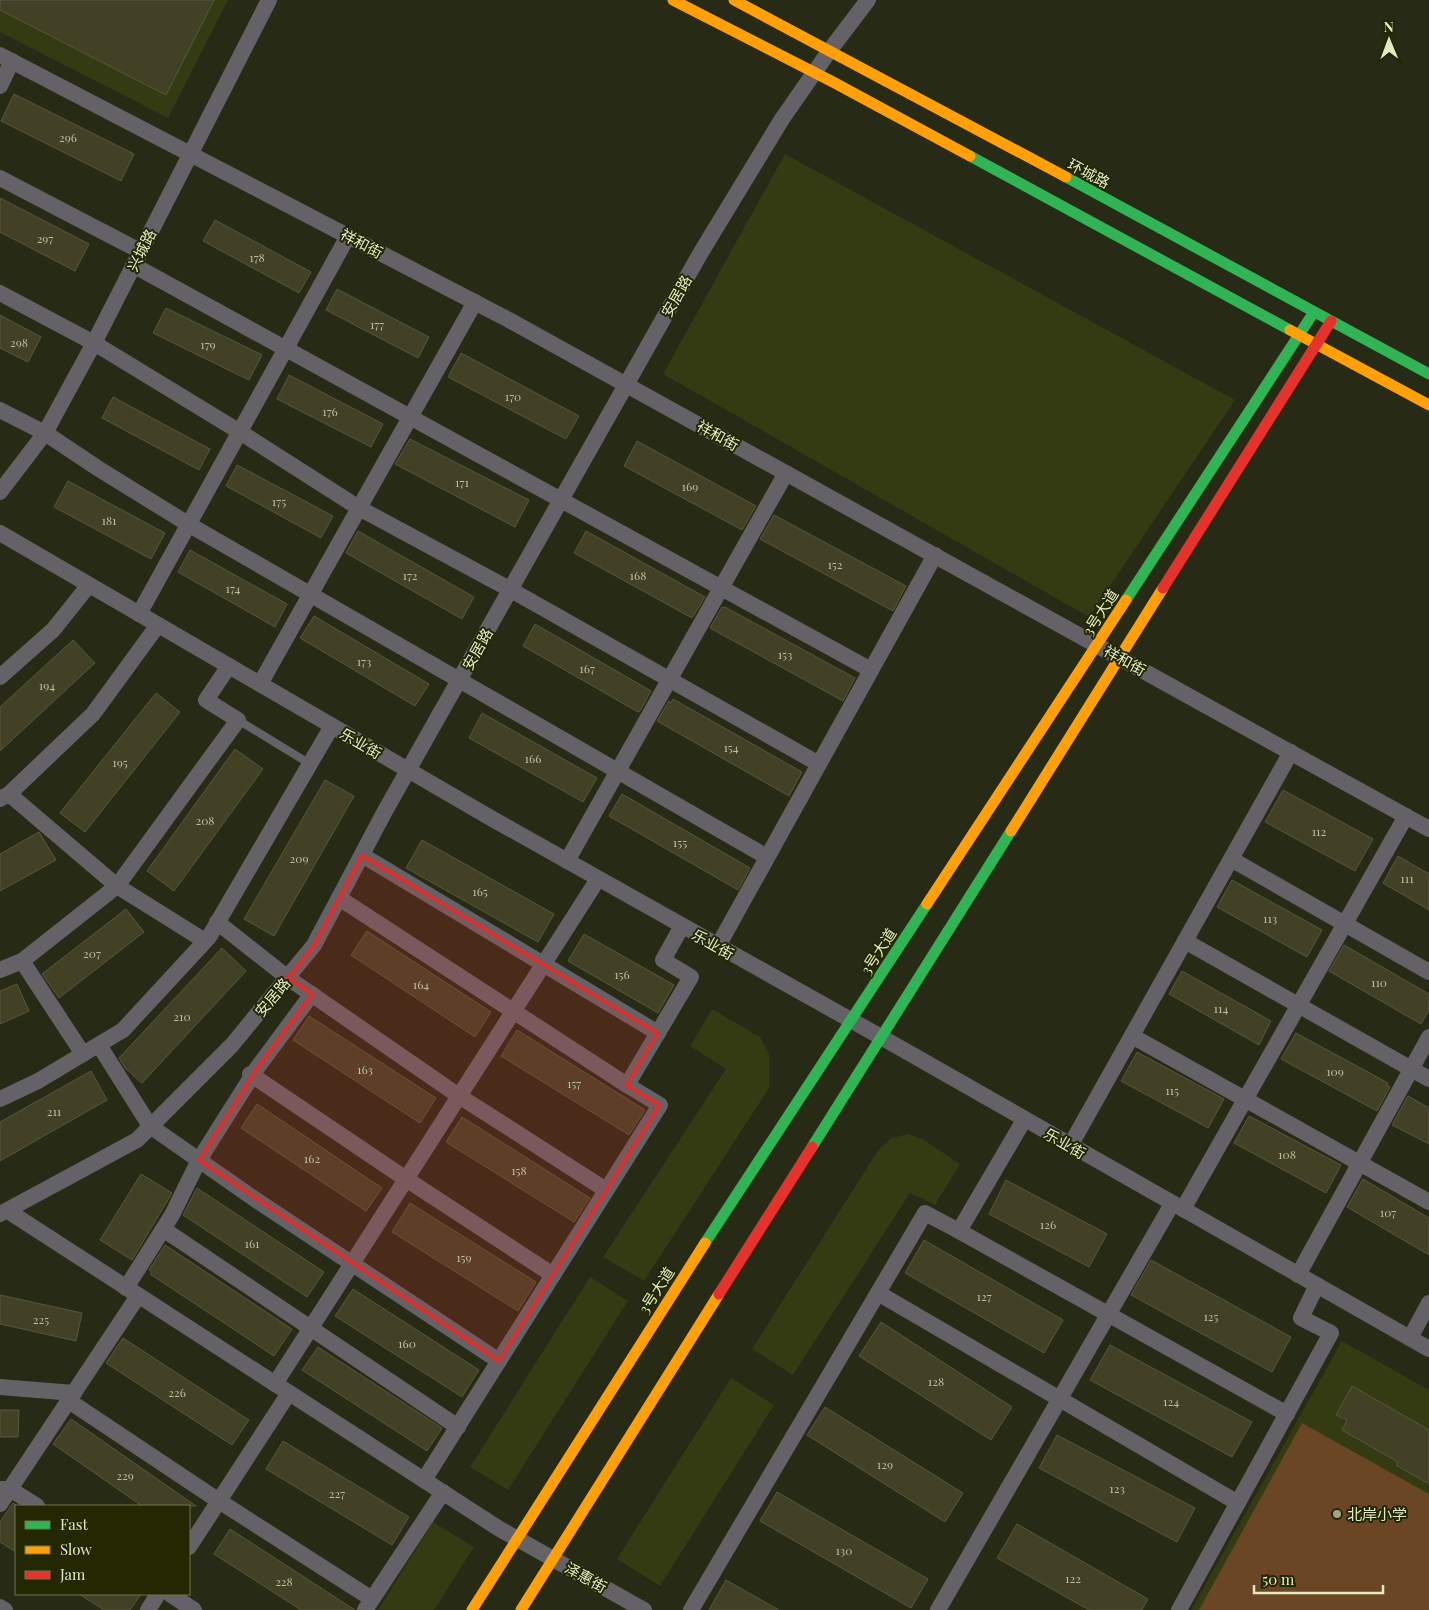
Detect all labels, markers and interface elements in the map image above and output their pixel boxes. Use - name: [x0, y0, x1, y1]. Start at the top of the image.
- north arrow: [1364, 15, 1414, 65]
- text: N: [1384, 17, 1394, 36]
- house number: 296: [59, 129, 77, 145]
- street label: 环城路: [1064, 154, 1114, 192]
- street label: 祥和街: [337, 224, 387, 262]
- street label: 兴城路: [122, 225, 160, 275]
- house number: 297: [37, 230, 53, 246]
- house number: 178: [249, 249, 265, 265]
- street label: 安居路: [656, 271, 696, 321]
- house number: 177: [370, 316, 384, 332]
- house number: 298: [10, 334, 28, 350]
- house number: 179: [200, 336, 216, 352]
- house number: 170: [505, 388, 521, 404]
- house number: 176: [322, 403, 338, 419]
- street label: 祥和街: [693, 415, 743, 455]
- house number: 171: [455, 474, 469, 490]
- house number: 169: [682, 478, 698, 494]
- house number: 175: [272, 493, 286, 509]
- house number: 181: [101, 512, 117, 528]
- house number: 152: [827, 556, 843, 572]
- house number: 172: [402, 567, 418, 583]
- house number: 168: [630, 567, 646, 583]
- house number: 174: [226, 580, 240, 596]
- street label: 3号大道: [1078, 585, 1122, 639]
- street label: 安居路: [457, 624, 497, 674]
- street label: 祥和街: [1100, 640, 1150, 680]
- house number: 153: [778, 646, 792, 662]
- house number: 173: [357, 653, 371, 669]
- house number: 167: [579, 660, 595, 676]
- house number: 194: [39, 677, 55, 693]
- street label: 乐业街: [337, 723, 385, 763]
- house number: 154: [723, 739, 739, 755]
- house number: 166: [525, 750, 541, 766]
- house number: 195: [112, 754, 128, 770]
- house number: 208: [195, 812, 215, 828]
- house number: 112: [1312, 823, 1327, 839]
- house number: 155: [673, 834, 687, 850]
- house number: 209: [289, 850, 309, 866]
- house number: 111: [1400, 870, 1414, 886]
- house number: 165: [472, 883, 488, 899]
- house number: 113: [1263, 910, 1277, 926]
- street label: 乐业街: [688, 924, 738, 964]
- street label: 3号大道: [856, 924, 900, 978]
- house number: 207: [83, 945, 101, 961]
- house number: 156: [614, 966, 630, 982]
- street label: 安居路: [250, 973, 294, 1021]
- house number: 110: [1371, 974, 1387, 990]
- house number: 164: [413, 976, 429, 992]
- house number: 114: [1214, 1000, 1228, 1016]
- house number: 210: [173, 1008, 191, 1024]
- house number: 163: [357, 1061, 373, 1077]
- house number: 109: [1326, 1063, 1344, 1079]
- house number: 157: [567, 1075, 581, 1091]
- house number: 115: [1165, 1082, 1179, 1098]
- house number: 211: [47, 1103, 62, 1119]
- street label: 乐业街: [1041, 1123, 1089, 1163]
- house number: 108: [1278, 1146, 1296, 1162]
- house number: 162: [304, 1150, 320, 1166]
- house number: 158: [511, 1162, 527, 1178]
- house number: 107: [1380, 1204, 1396, 1220]
- house number: 126: [1040, 1216, 1056, 1232]
- house number: 161: [244, 1235, 260, 1251]
- house number: 159: [456, 1249, 472, 1265]
- street label: 3号大道: [634, 1263, 678, 1317]
- house number: 127: [976, 1288, 992, 1304]
- house number: 125: [1203, 1308, 1219, 1324]
- house number: 225: [33, 1311, 49, 1327]
- house number: 160: [398, 1335, 416, 1351]
- house number: 128: [928, 1373, 944, 1389]
- house number: 226: [168, 1384, 186, 1400]
- house number: 124: [1163, 1393, 1179, 1409]
- house number: 129: [877, 1456, 893, 1472]
- house number: 229: [116, 1467, 134, 1483]
- house number: 123: [1109, 1480, 1125, 1496]
- house number: 227: [329, 1485, 345, 1501]
- place label: 北岸小学: [1347, 1504, 1407, 1524]
- legend: [15, 1505, 190, 1595]
- marker: 北岸小学: [1331, 1508, 1343, 1520]
- text: Fast: [60, 1514, 89, 1534]
- text: Slow: [60, 1539, 92, 1559]
- house number: 130: [836, 1542, 852, 1558]
- street label: 泽惠街: [561, 1557, 611, 1597]
- scale bar: [1254, 1562, 1383, 1594]
- text: Jam: [59, 1564, 86, 1584]
- text: 50 m: [1262, 1569, 1295, 1589]
- house number: 122: [1065, 1570, 1081, 1586]
- house number: 228: [275, 1573, 293, 1589]

